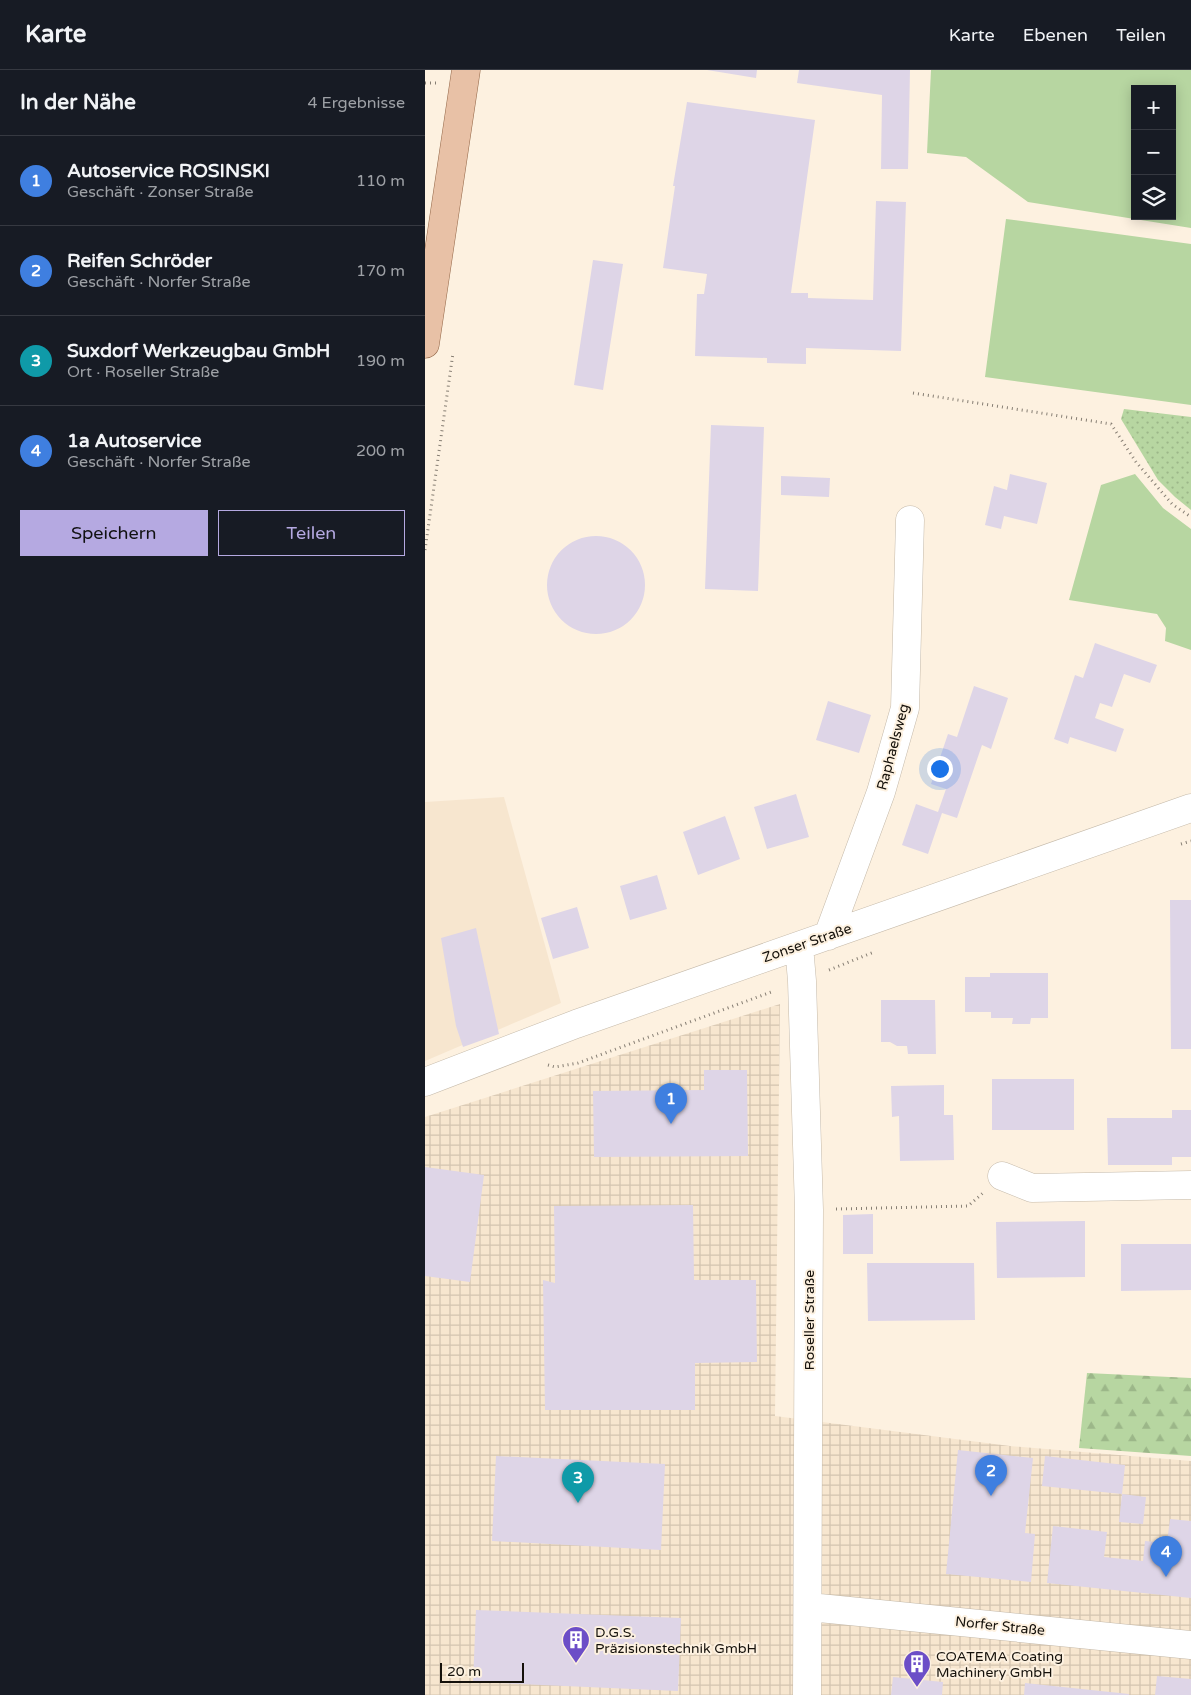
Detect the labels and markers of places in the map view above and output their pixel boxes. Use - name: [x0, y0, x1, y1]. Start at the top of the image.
- pin: 1: [655, 1083, 687, 1124]
- pin: 2: [975, 1455, 1007, 1496]
- pin: 3: [562, 1462, 594, 1503]
- pin: 4: [1150, 1536, 1182, 1577]
- place label: D.G.S. Präzisionstechnik GmbH: [595, 1624, 757, 1657]
- building icon: D.G.S. Präzisionstechnik GmbH: [561, 1625, 591, 1664]
- place label: COATEMA Coating Machinery GmbH: [936, 1648, 1063, 1681]
- building icon: COATEMA Coating Machinery GmbH: [902, 1649, 932, 1688]

